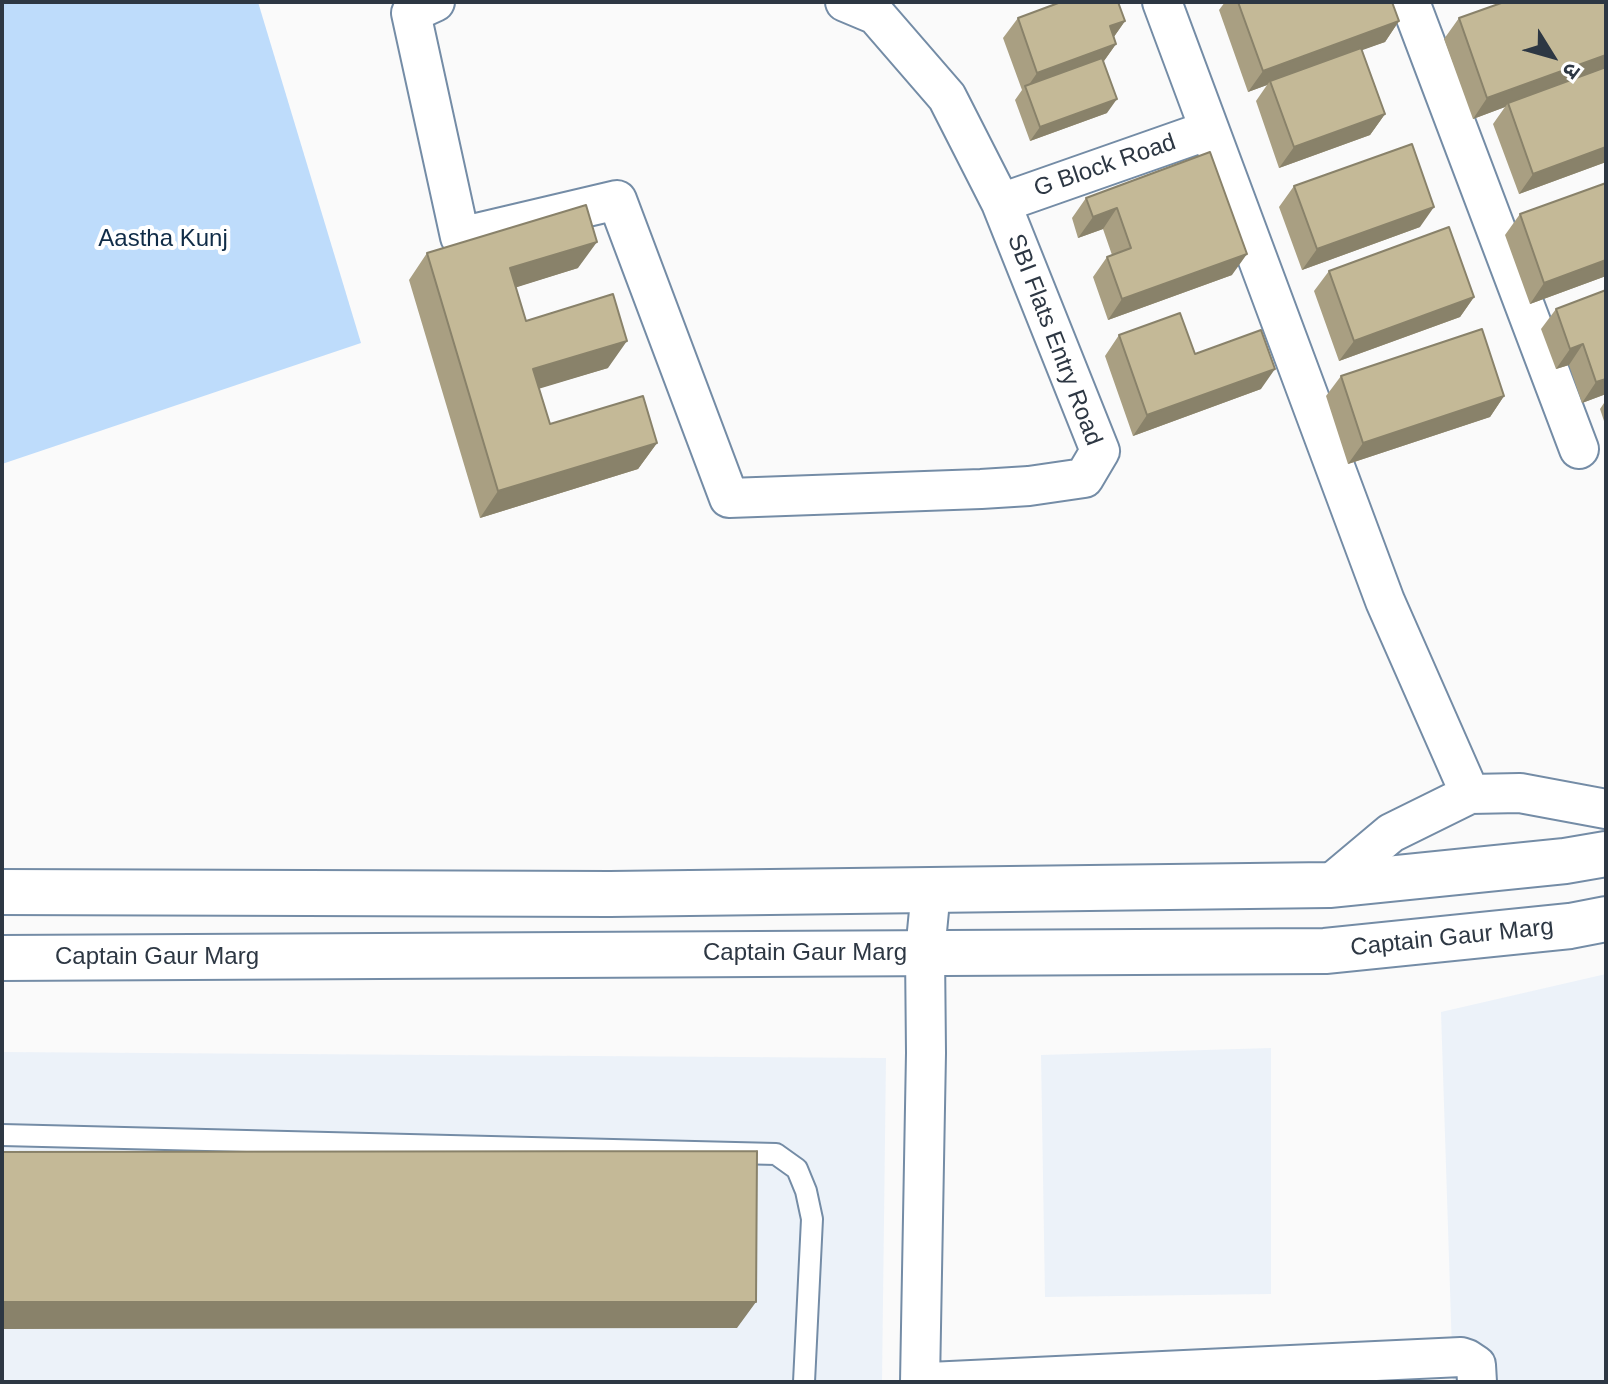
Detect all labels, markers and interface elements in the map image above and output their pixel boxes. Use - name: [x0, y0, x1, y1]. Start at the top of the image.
- north arrow: [1512, 16, 1592, 96]
- text: उ: [1558, 58, 1585, 83]
- street label: G Block Road: [1030, 128, 1180, 204]
- park label: Aastha Kunj: [98, 225, 228, 253]
- street label: SBI Flats Entry Road: [1000, 230, 1108, 450]
- street label: Captain Gaur Marg: [1349, 913, 1555, 963]
- street label: Captain Gaur Marg: [703, 939, 907, 967]
- street label: Captain Gaur Marg: [55, 943, 259, 971]

